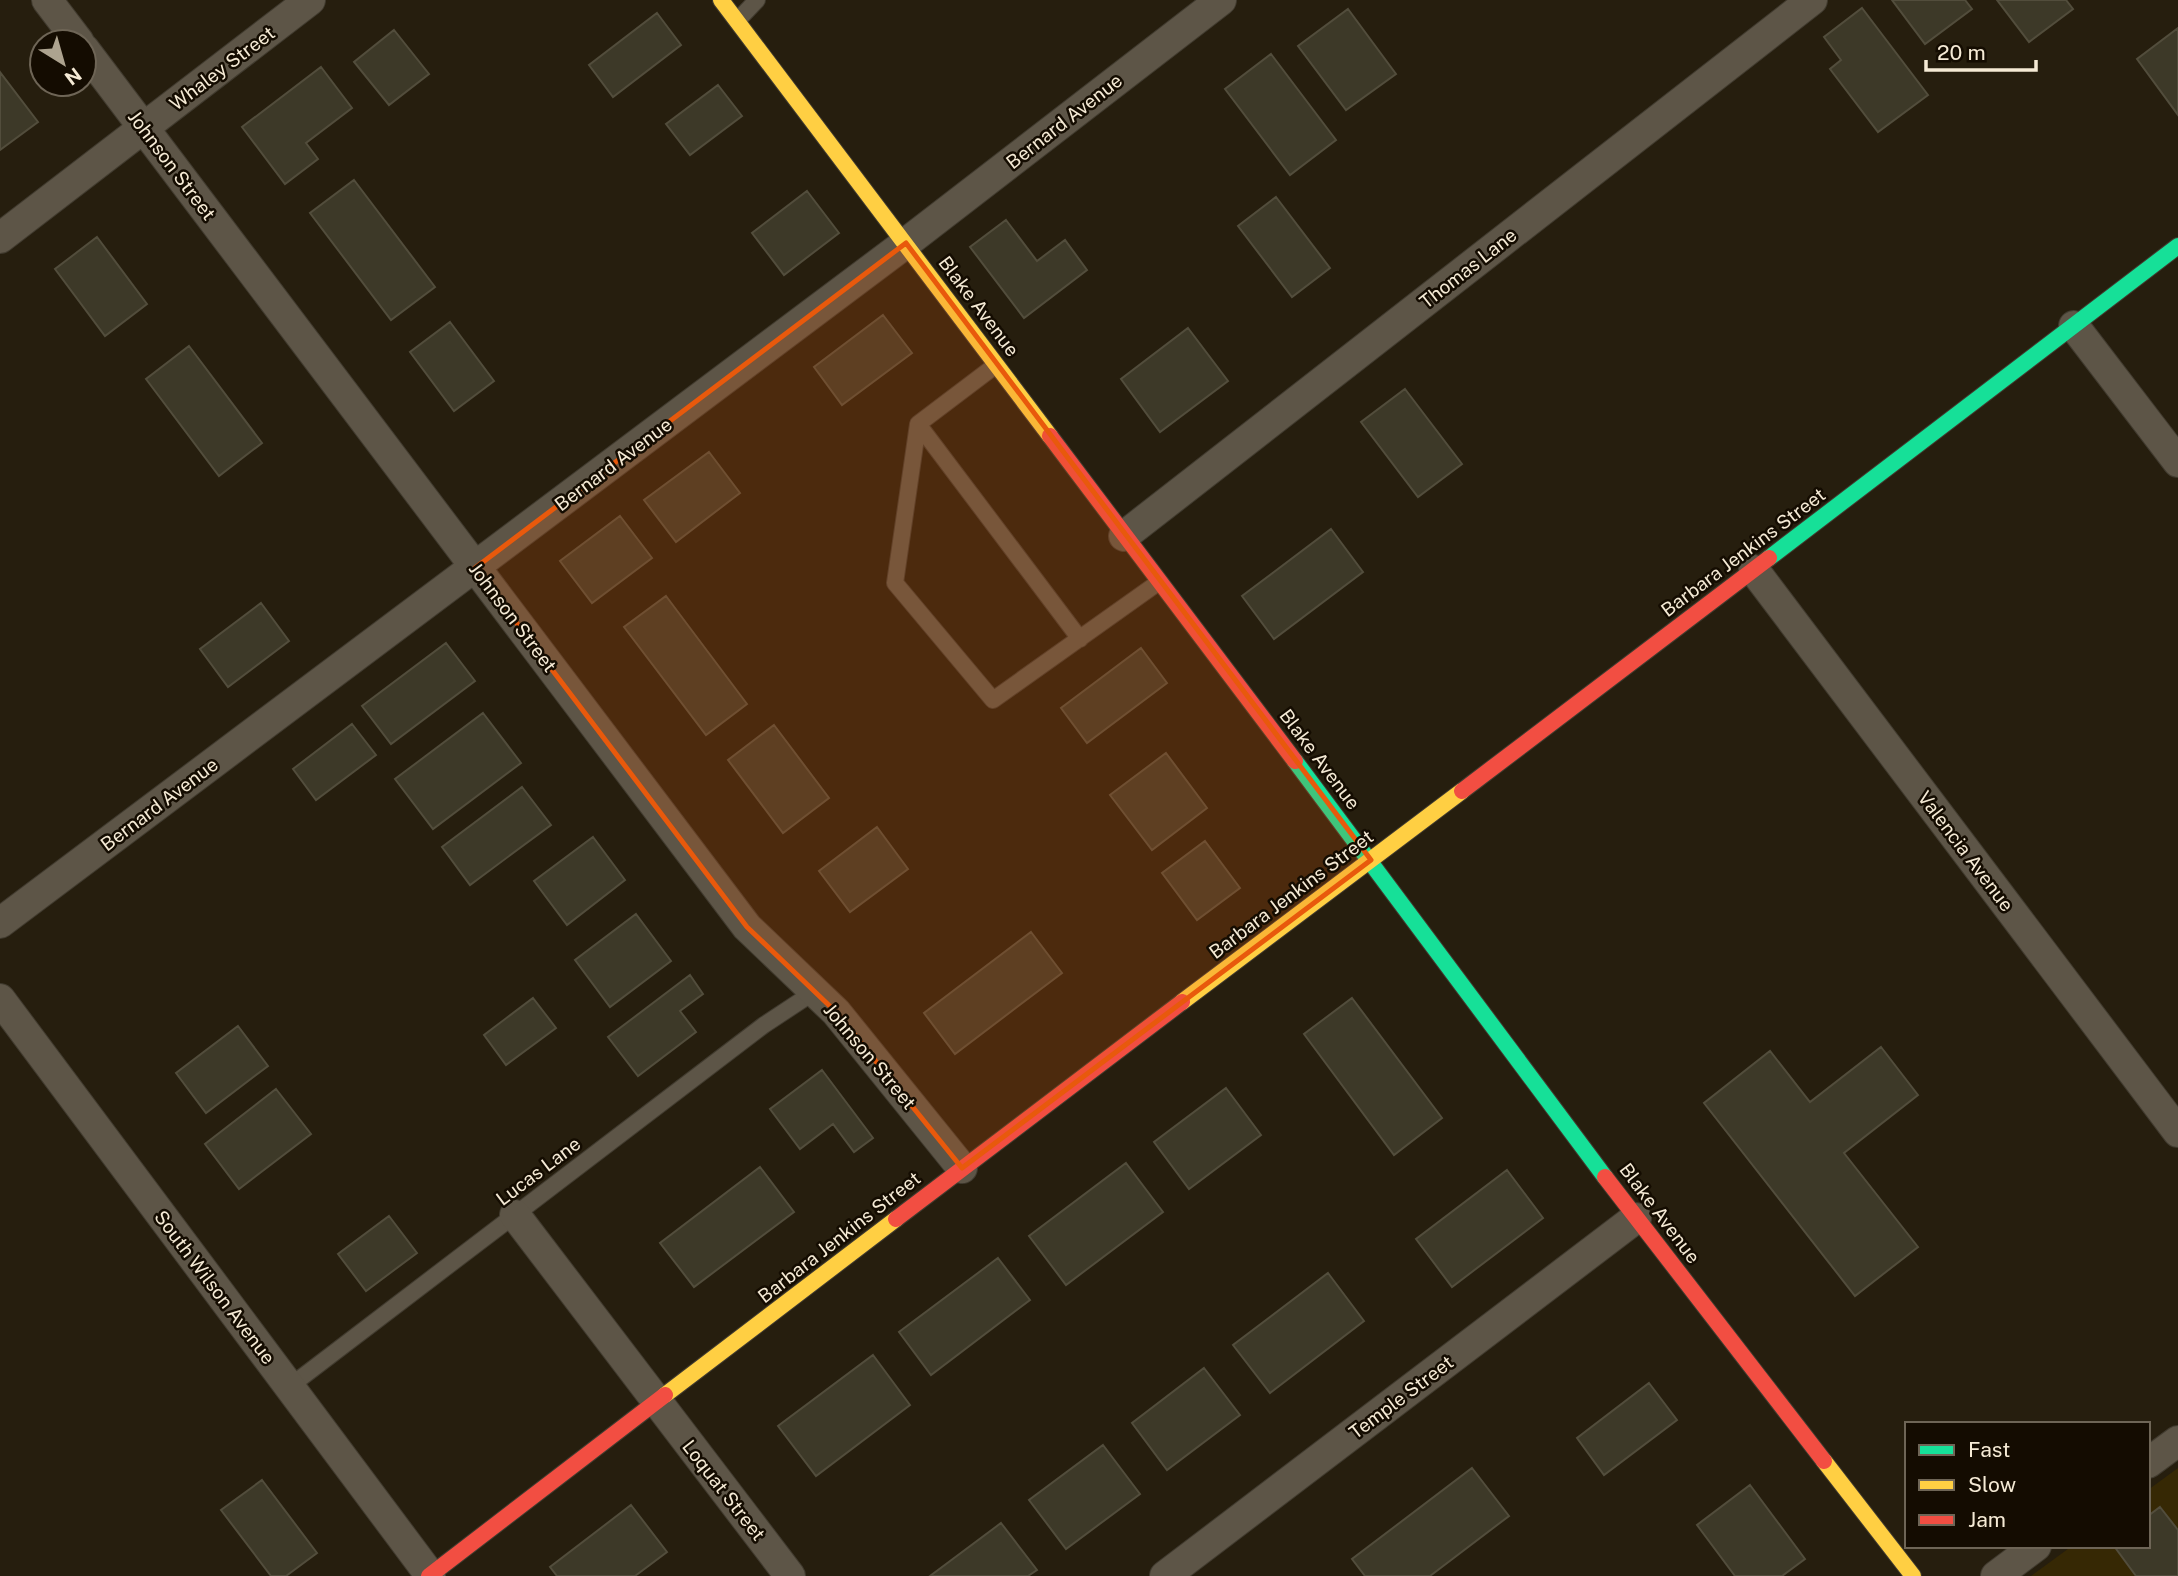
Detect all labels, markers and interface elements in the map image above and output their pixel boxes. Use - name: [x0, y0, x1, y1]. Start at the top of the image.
- street label: Whaley Street: [165, 21, 279, 115]
- north arrow: [28, 28, 98, 98]
- scale bar: [1926, 28, 2036, 72]
- text: 20 m: [1937, 40, 1986, 65]
- text: N: [61, 63, 86, 90]
- street label: Bernard Avenue: [1002, 69, 1126, 173]
- street label: Johnson Street: [124, 106, 220, 224]
- street label: Thomas Lane: [1415, 223, 1521, 313]
- street label: Blake Avenue: [934, 252, 1024, 360]
- street label: Bernard Avenue: [550, 413, 676, 515]
- street label: Barbara Jenkins Street: [1657, 483, 1829, 621]
- street label: Johnson Street: [465, 558, 561, 676]
- street label: Blake Avenue: [1275, 705, 1365, 813]
- street label: Bernard Avenue: [96, 753, 222, 855]
- street label: Valencia Avenue: [1914, 787, 2018, 915]
- street label: Barbara Jenkins Street: [1205, 825, 1377, 963]
- street label: Johnson Street: [819, 999, 921, 1113]
- street label: Lucas Lane: [492, 1132, 584, 1210]
- street label: Blake Avenue: [1615, 1159, 1705, 1267]
- street label: Barbara Jenkins Street: [754, 1167, 924, 1307]
- street label: South Wilson Avenue: [150, 1206, 280, 1368]
- street label: Temple Street: [1345, 1351, 1457, 1443]
- legend: [1905, 1422, 2150, 1548]
- street label: Loquat Street: [678, 1435, 770, 1545]
- text: Fast: [1968, 1437, 2010, 1462]
- text: Slow: [1968, 1472, 2016, 1497]
- text: Jam: [1968, 1507, 2006, 1532]

